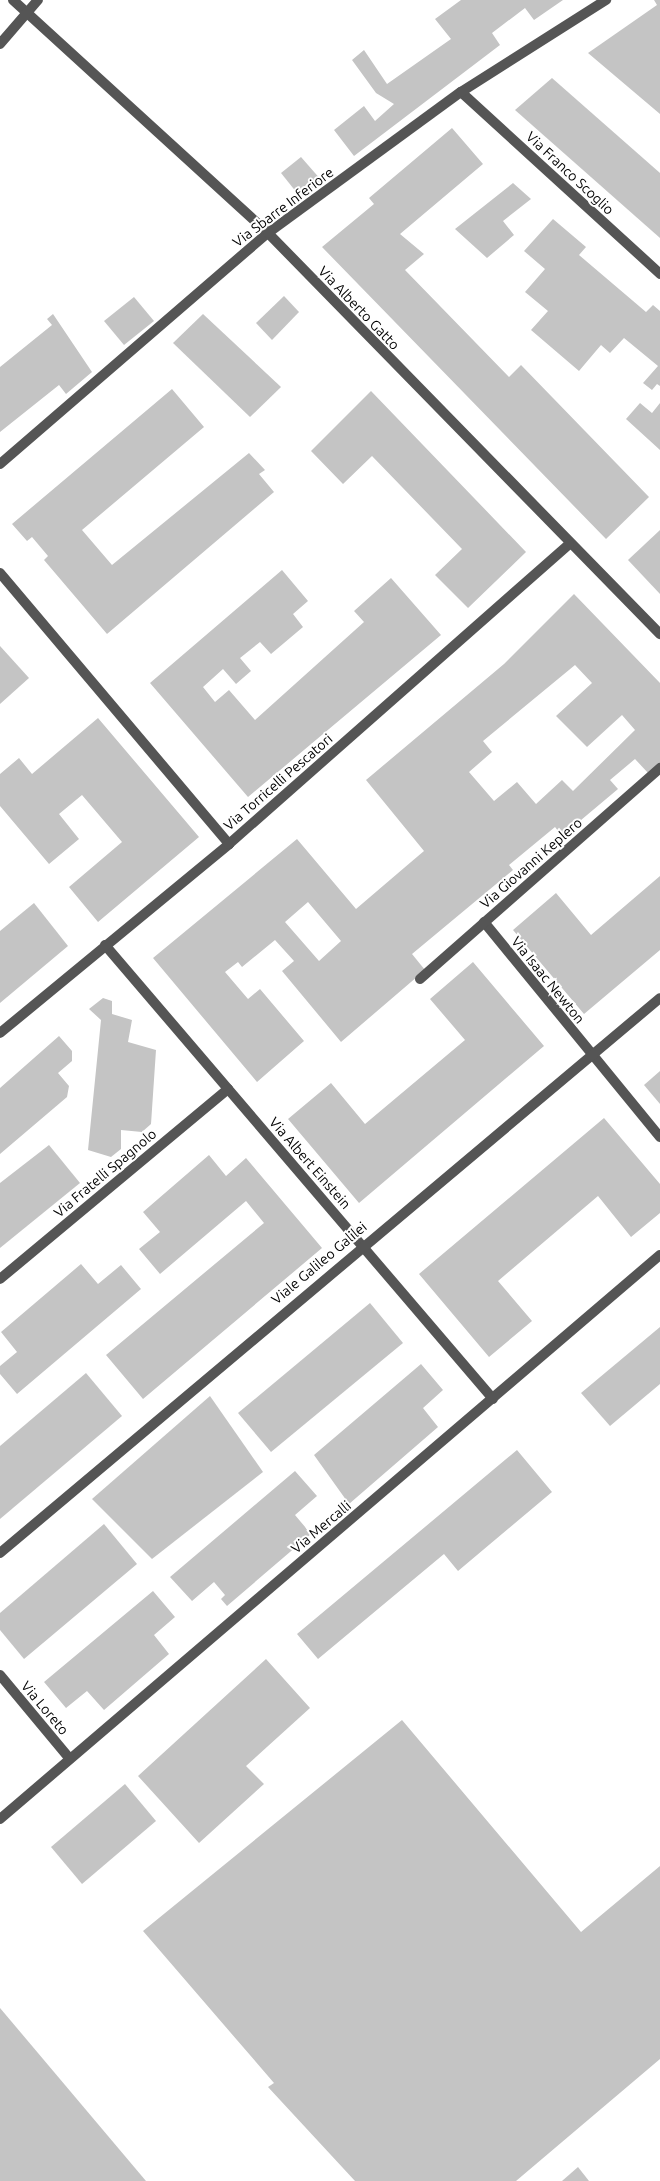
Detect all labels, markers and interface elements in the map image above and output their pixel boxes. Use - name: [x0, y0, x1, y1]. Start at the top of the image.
- street label: Via Franco Scoglio: [523, 128, 617, 218]
- street label: Via Sbarre Inferiore: [229, 164, 337, 250]
- street label: Via Alberto Gatto: [315, 263, 403, 353]
- street label: Via Torricelli Pescatori: [220, 730, 336, 834]
- street label: Via Giovanni Keplero: [477, 814, 585, 912]
- street label: Via Isaac Newton: [508, 933, 588, 1027]
- street label: Via Albert Einstein: [266, 1114, 354, 1212]
- street label: Via Fratelli Spagnolo: [50, 1125, 160, 1221]
- street label: Viale Galileo Galilei: [268, 1218, 370, 1308]
- street label: Via Mercalli: [288, 1497, 354, 1557]
- street label: Via Loreto: [18, 1678, 72, 1738]

